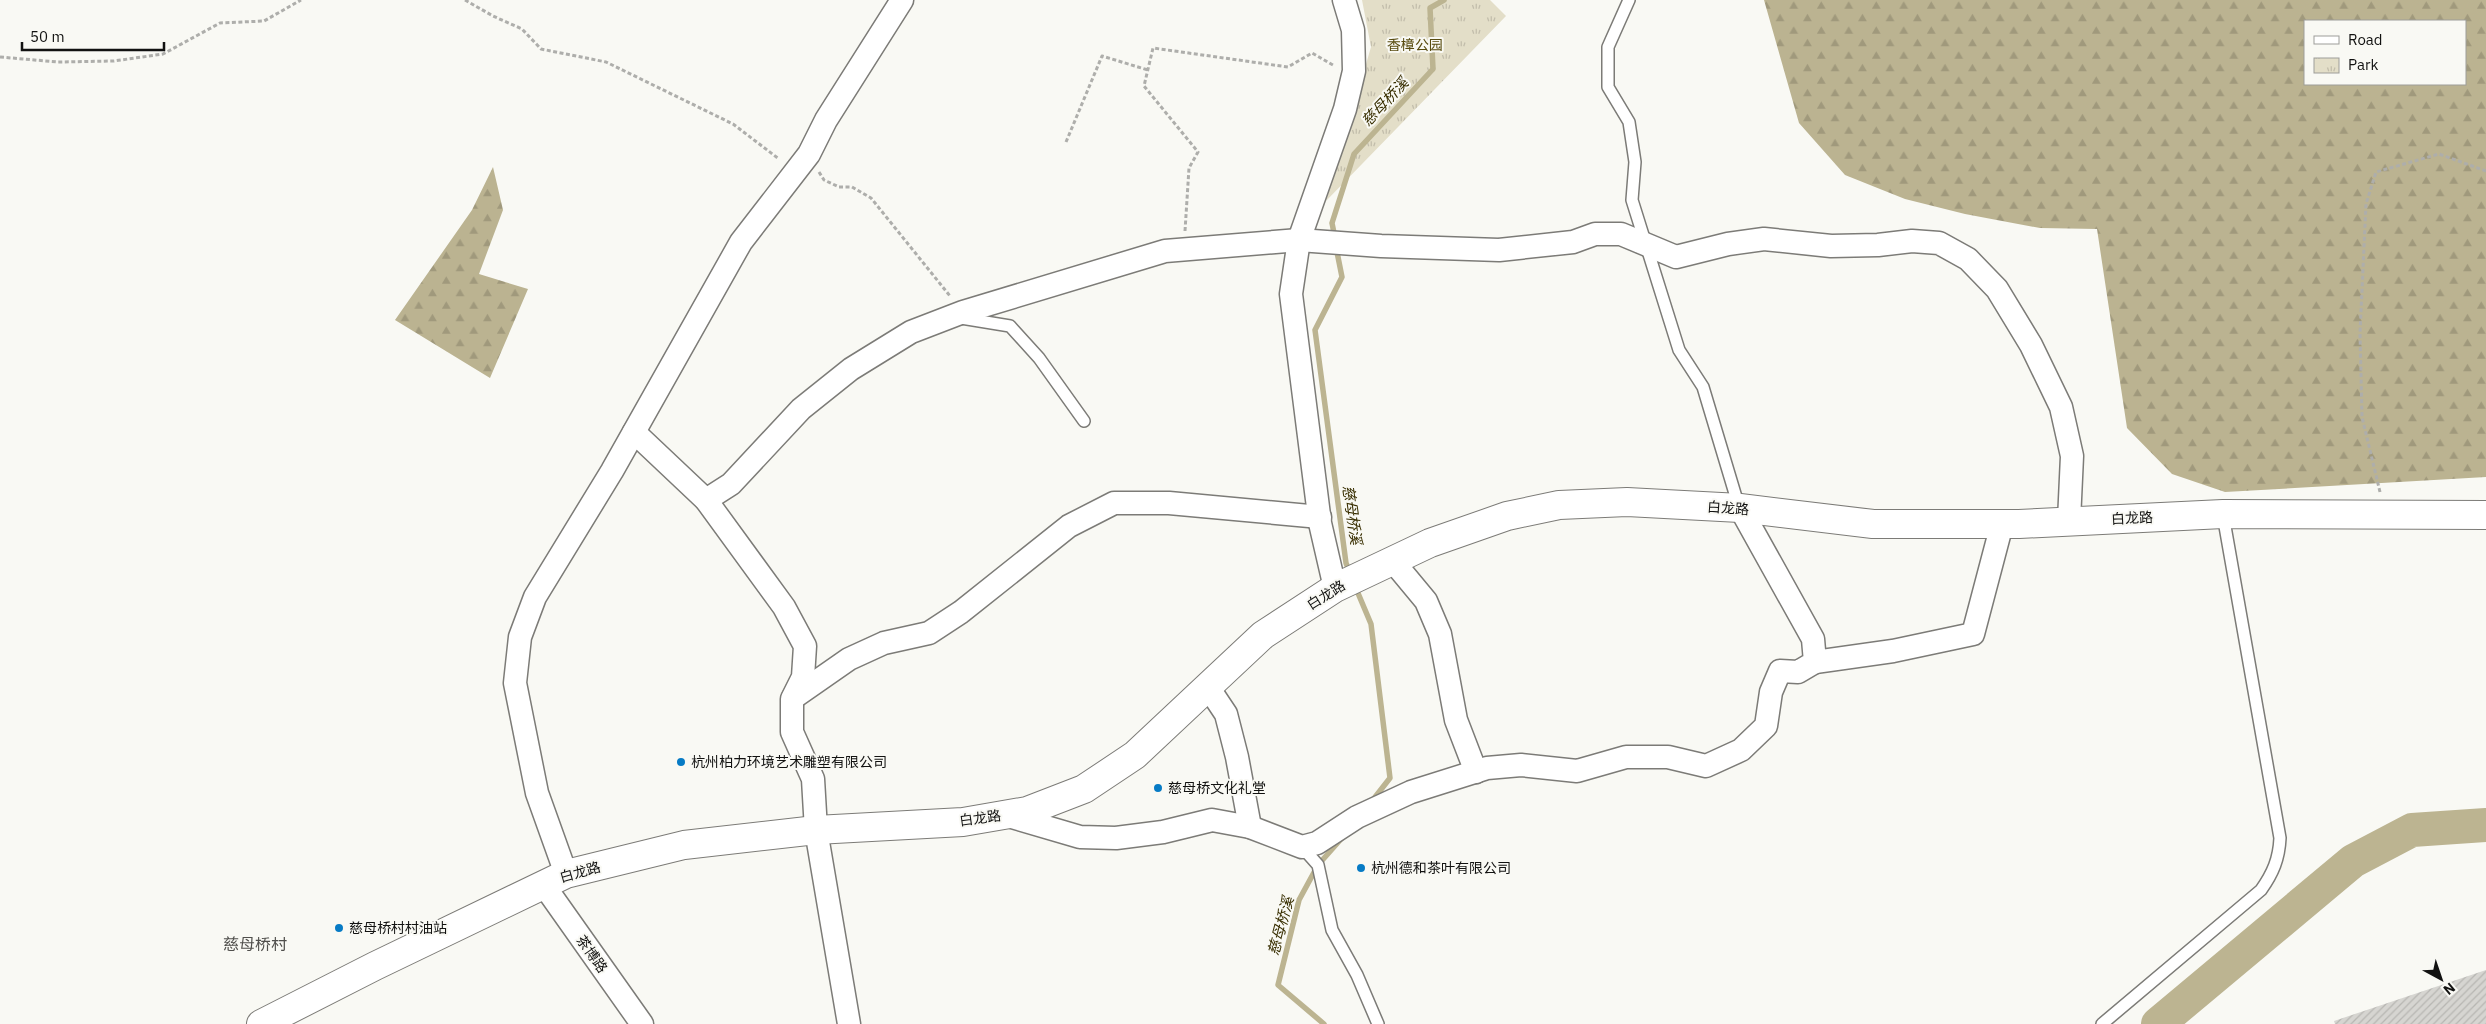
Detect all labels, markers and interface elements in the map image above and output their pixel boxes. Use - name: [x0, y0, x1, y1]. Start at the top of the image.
- scale bar: [22, 20, 165, 52]
- legend: [2304, 20, 2466, 85]
- text: 50 m: [30, 27, 65, 46]
- text: Road: [2348, 30, 2383, 49]
- park label: 香樟公园: [1387, 36, 1443, 54]
- text: Park: [2348, 55, 2378, 74]
- water label: 慈母桥溪: [1357, 72, 1413, 130]
- water label: 慈母桥溪: [1339, 484, 1366, 548]
- street label: 白龙路: [1706, 498, 1750, 518]
- street label: 白龙路: [2111, 508, 2153, 528]
- street label: 白龙路: [1303, 576, 1349, 614]
- place label: 杭州柏力环境艺术雕塑有限公司: [691, 753, 887, 771]
- marker: 杭州柏力环境艺术雕塑有限公司: [675, 756, 687, 768]
- place label: 慈母桥文化礼堂: [1168, 779, 1266, 797]
- marker: 慈母桥文化礼堂: [1152, 782, 1164, 794]
- street label: 白龙路: [958, 806, 1002, 830]
- street label: 白龙路: [557, 858, 603, 886]
- place label: 杭州德和茶叶有限公司: [1371, 859, 1511, 877]
- marker: 杭州德和茶叶有限公司: [1355, 862, 1367, 874]
- water label: 慈母桥溪: [1264, 893, 1298, 957]
- place label: 慈母桥村村油站: [349, 919, 447, 937]
- marker: 慈母桥村村油站: [333, 922, 345, 934]
- street label: 茶博路: [573, 932, 611, 976]
- district label: 慈母桥村: [223, 934, 287, 954]
- north arrow: [2416, 954, 2466, 1004]
- text: N: [2440, 979, 2459, 999]

